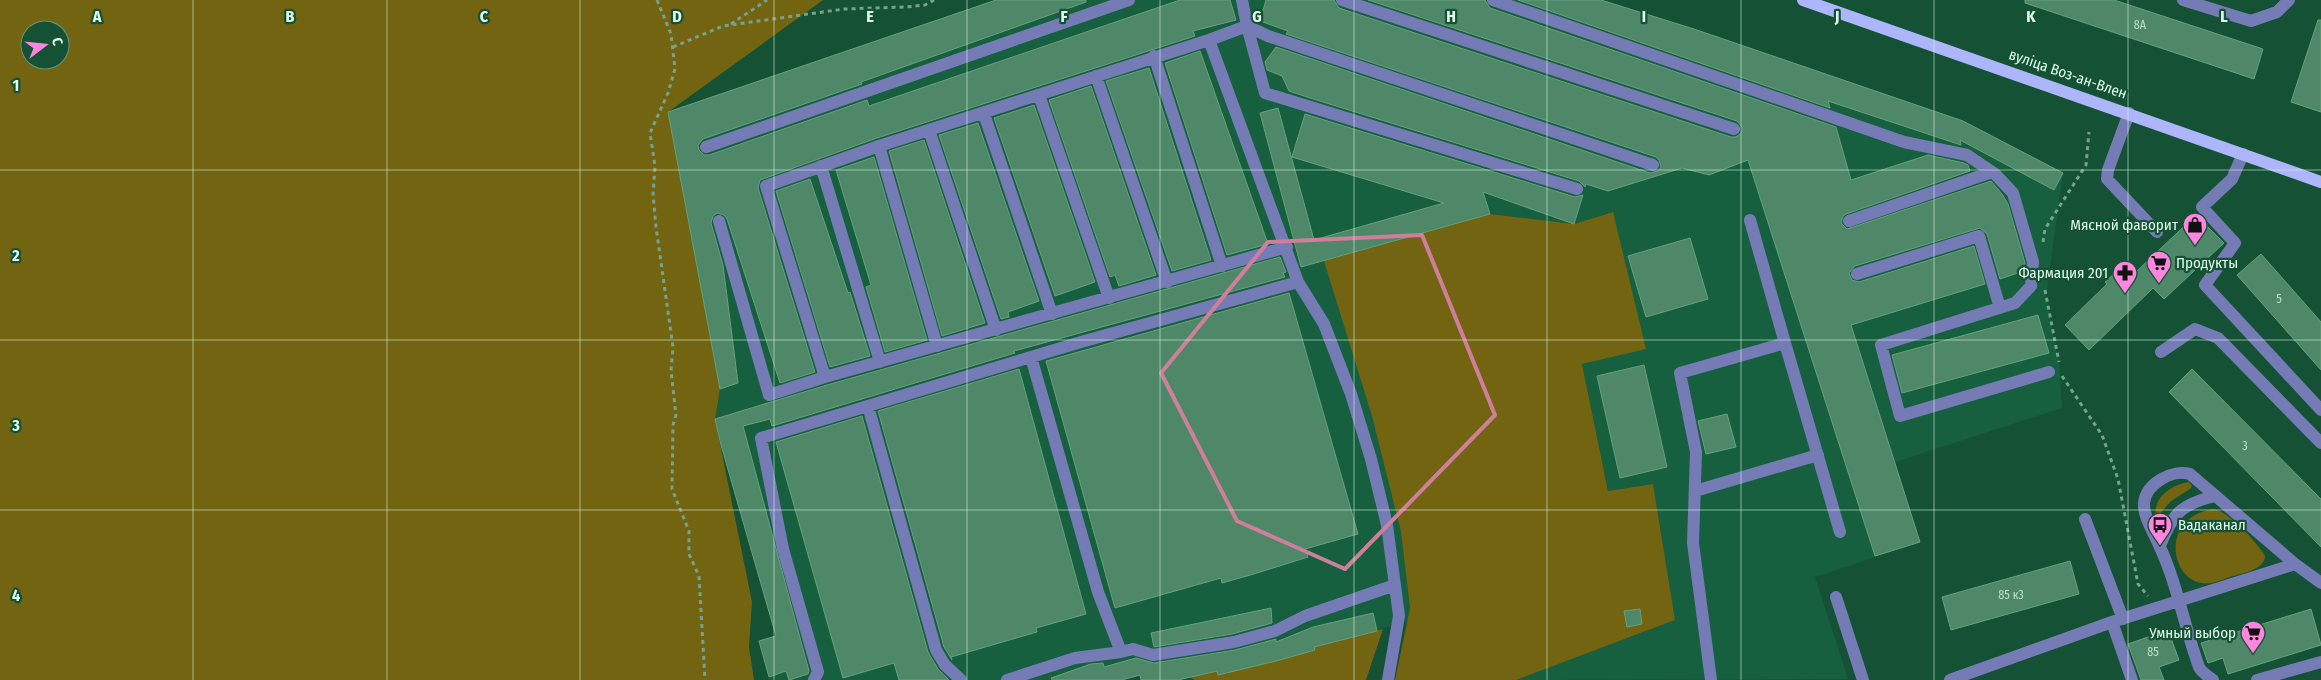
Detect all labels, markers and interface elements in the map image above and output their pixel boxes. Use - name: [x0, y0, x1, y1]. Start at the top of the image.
- text: A: [92, 7, 102, 26]
- text: B: [286, 7, 295, 26]
- text: C: [480, 7, 489, 26]
- text: D: [672, 7, 682, 26]
- text: E: [866, 7, 874, 26]
- text: F: [1060, 7, 1068, 26]
- text: G: [1252, 7, 1262, 26]
- text: H: [1446, 7, 1456, 26]
- text: I: [1642, 7, 1646, 26]
- text: J: [1834, 7, 1839, 26]
- text: K: [2026, 7, 2036, 26]
- text: L: [2220, 7, 2228, 26]
- house number: 8А: [2134, 18, 2147, 32]
- north arrow: [20, 20, 70, 70]
- text: С: [48, 36, 66, 48]
- street label: вуліца Воз-ан-Влен: [2007, 45, 2129, 103]
- text: 1: [13, 76, 19, 95]
- shop icon: Мясной фаворит: [2182, 212, 2208, 246]
- place label: Мясной фаворит: [2070, 216, 2179, 234]
- text: 2: [11, 246, 20, 265]
- supermarket icon: Продукты: [2146, 250, 2172, 284]
- place label: Продукты: [2176, 254, 2238, 272]
- pharmacy icon: Фармация 201: [2112, 260, 2138, 294]
- place label: Фармация 201: [2018, 264, 2108, 282]
- house number: 5: [2276, 292, 2282, 306]
- text: 3: [11, 416, 20, 435]
- house number: 3: [2242, 439, 2248, 453]
- bus stop icon: Вадаканал: [2147, 512, 2173, 546]
- place label: Вадаканал: [2178, 516, 2246, 534]
- text: 4: [12, 586, 20, 605]
- house number: 85 к3: [1998, 588, 2024, 602]
- supermarket icon: Умный выбор: [2240, 620, 2266, 654]
- place label: Умный выбор: [2148, 624, 2236, 642]
- house number: 85: [2147, 645, 2159, 659]

